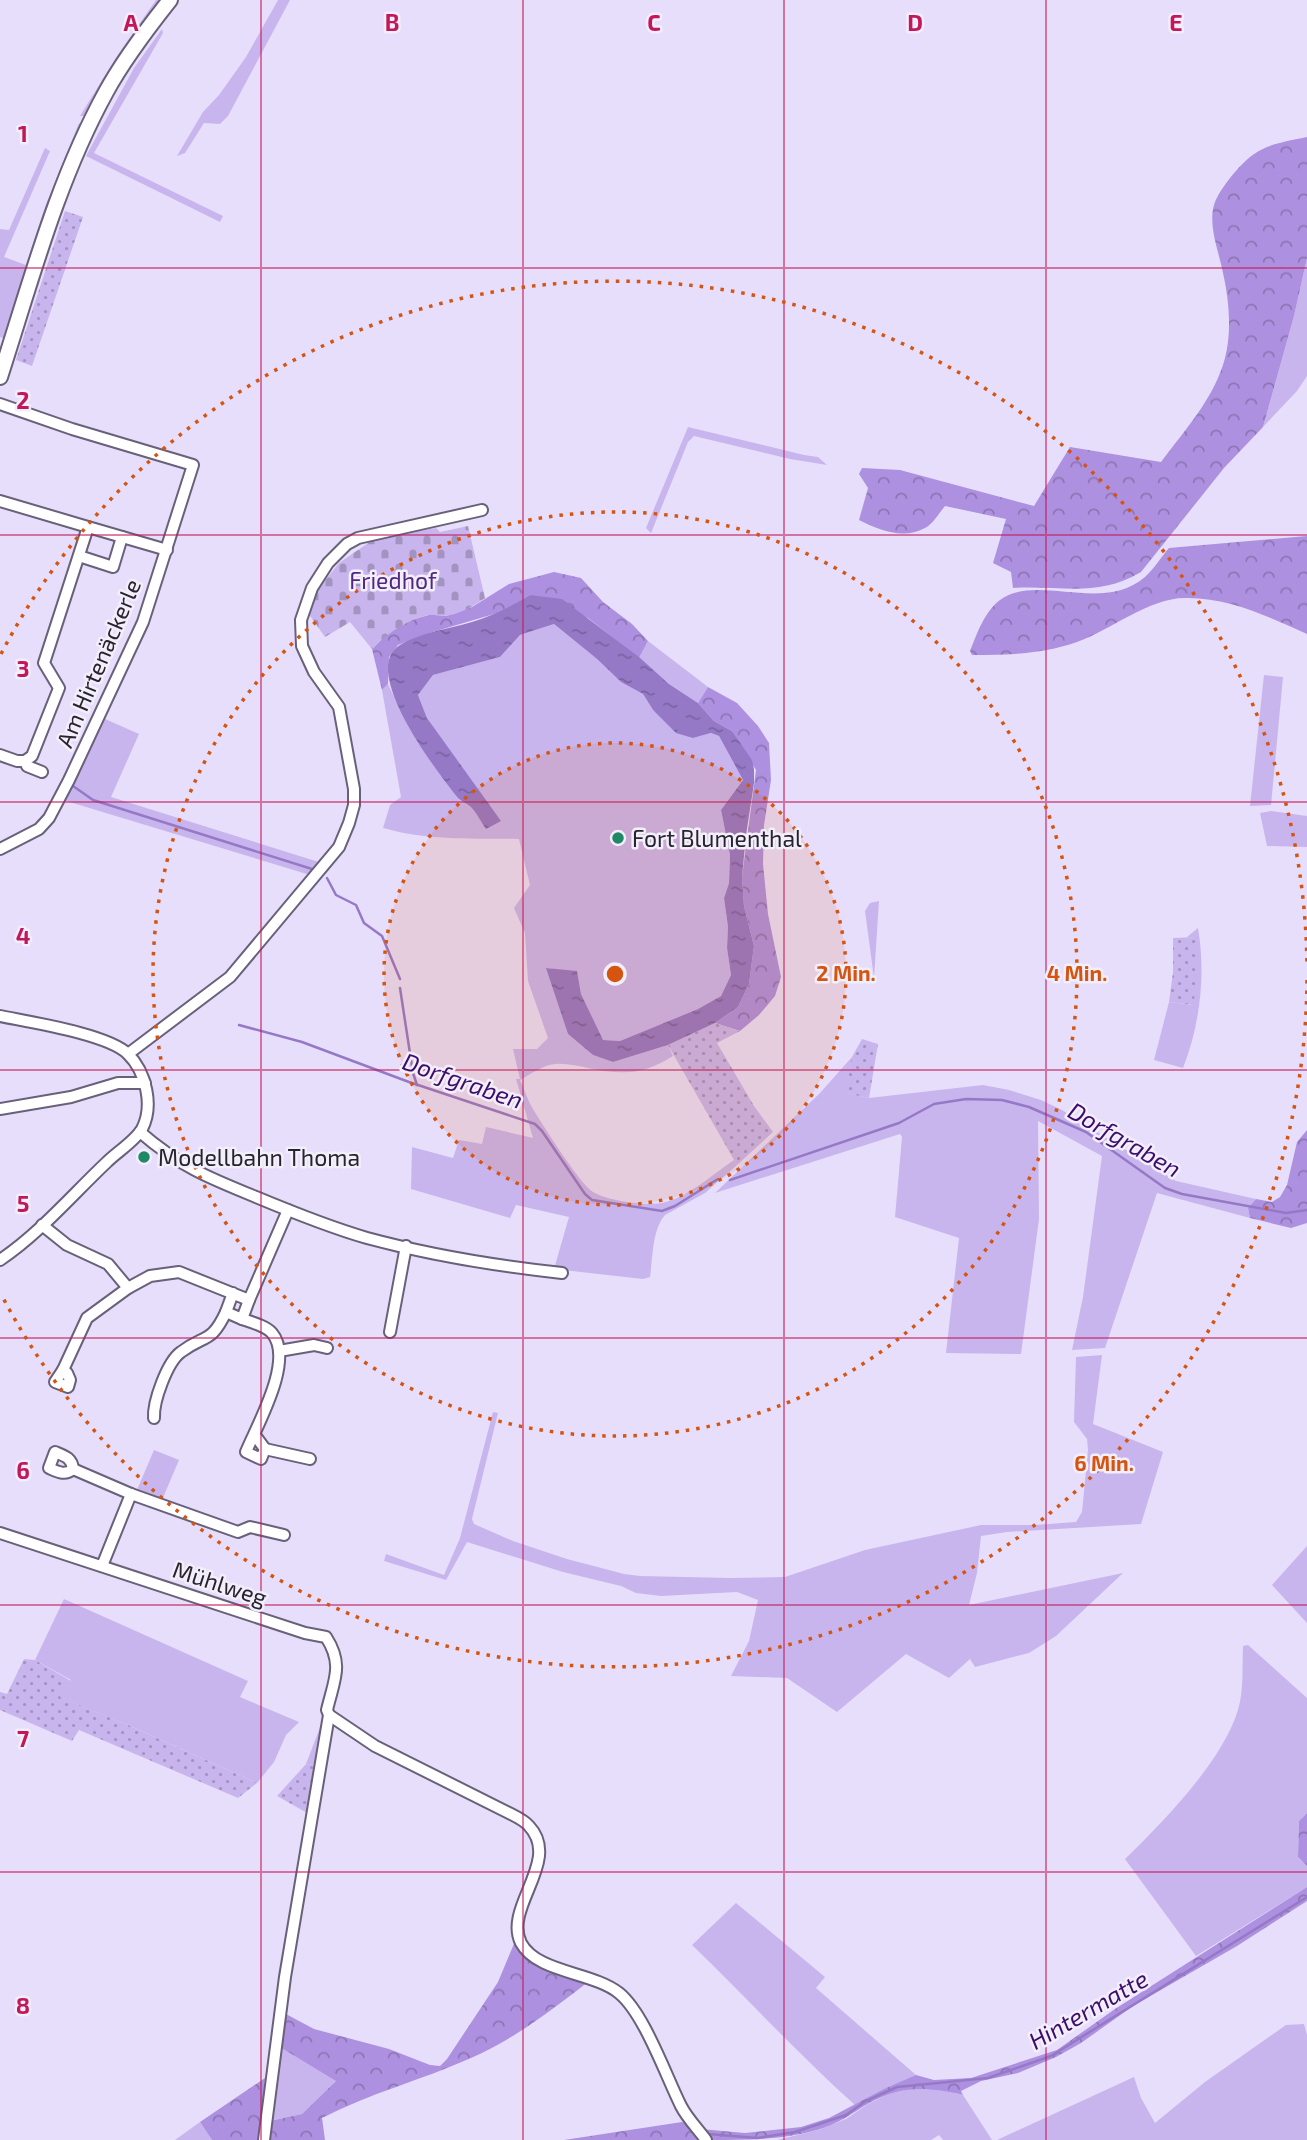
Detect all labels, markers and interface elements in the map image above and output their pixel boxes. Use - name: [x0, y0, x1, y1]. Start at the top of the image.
- text: A: [123, 8, 139, 36]
- text: B: [385, 8, 399, 36]
- text: C: [647, 8, 661, 36]
- text: D: [907, 8, 923, 36]
- text: E: [1169, 8, 1183, 36]
- text: 1: [18, 119, 28, 147]
- text: 2: [16, 386, 30, 414]
- park label: Friedhof: [349, 566, 438, 594]
- street label: Am Hirtenäckerle: [50, 575, 146, 751]
- text: 3: [16, 654, 30, 682]
- place label: Fort Blumenthal: [632, 824, 802, 852]
- marker: Fort Blumenthal: [610, 830, 626, 846]
- text: 4: [16, 921, 30, 949]
- text: 2 Min.: [816, 960, 876, 985]
- text: 4 Min.: [1047, 960, 1107, 985]
- centre of rings: [603, 962, 627, 986]
- water label: Dorfgraben: [399, 1046, 527, 1114]
- water label: Dorfgraben: [1064, 1095, 1186, 1183]
- place label: Modellbahn Thoma: [158, 1143, 360, 1171]
- marker: Modellbahn Thoma: [136, 1149, 152, 1165]
- text: 5: [17, 1189, 29, 1217]
- text: 6 Min.: [1074, 1450, 1134, 1475]
- text: 6: [16, 1456, 30, 1484]
- street label: Mühlweg: [169, 1555, 271, 1611]
- text: 7: [17, 1724, 29, 1752]
- water label: Hintermatte: [1023, 1963, 1153, 2055]
- text: 8: [16, 1991, 30, 2019]

